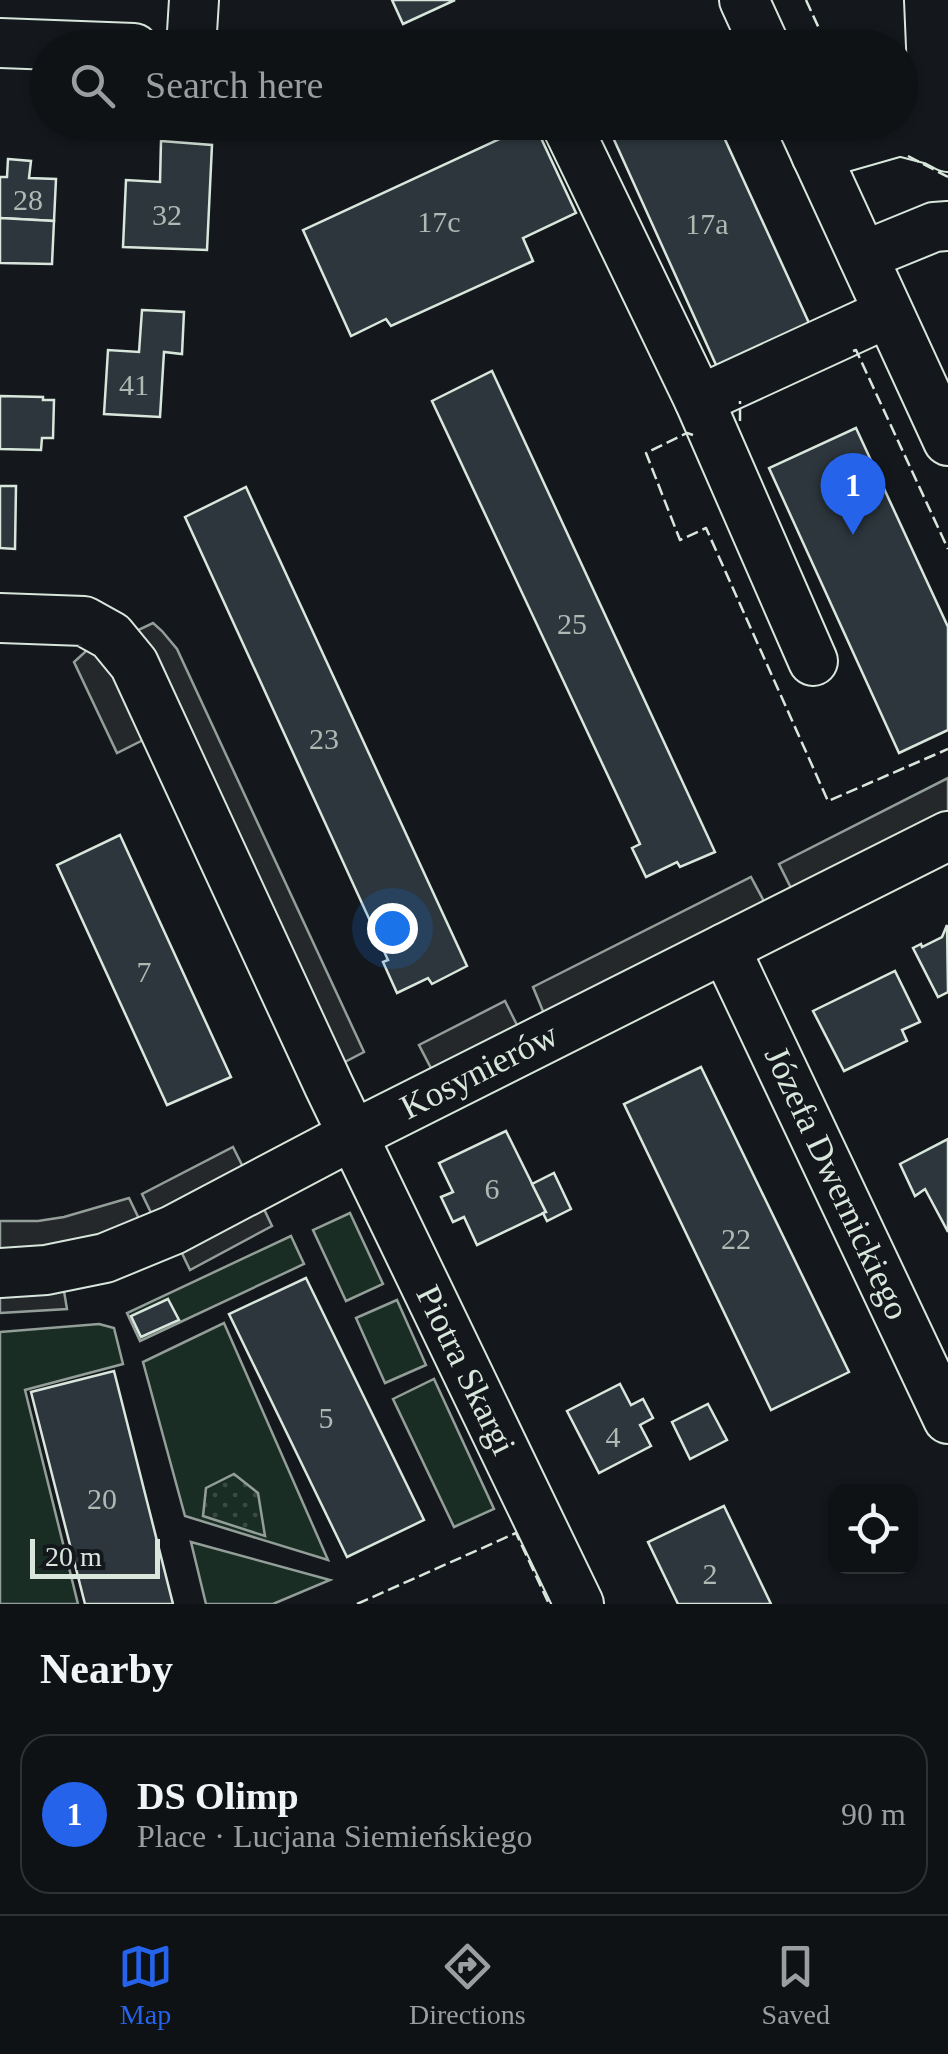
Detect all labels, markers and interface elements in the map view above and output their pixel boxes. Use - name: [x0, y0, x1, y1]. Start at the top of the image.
- search box: [30, 30, 918, 140]
- icon: search: [65, 58, 120, 113]
- text: Search here: [145, 64, 323, 106]
- house number: 28: [13, 183, 43, 216]
- house number: 32: [152, 198, 182, 231]
- house number: 17c: [417, 205, 461, 238]
- house number: 17a: [685, 207, 729, 240]
- house number: 41: [119, 368, 149, 401]
- pin: 1: [820, 452, 886, 535]
- house number: 25: [557, 607, 587, 640]
- house number: 23: [309, 722, 339, 755]
- your location: [367, 903, 418, 954]
- house number: 7: [137, 955, 152, 988]
- street label: Kosynierów: [394, 1014, 565, 1127]
- street label: Józefa Dwernickiego: [757, 1040, 917, 1326]
- house number: 6: [485, 1172, 500, 1205]
- house number: 22: [721, 1222, 751, 1255]
- street label: Piotra Skargi: [408, 1279, 524, 1461]
- house number: 5: [319, 1401, 334, 1434]
- house number: 4: [606, 1420, 621, 1453]
- house number: 20: [87, 1482, 117, 1515]
- map controls: [828, 1484, 918, 1574]
- button: locate: [828, 1484, 918, 1574]
- scale bar: [30, 1534, 160, 1578]
- text: 20 m: [45, 1541, 102, 1572]
- house number: 2: [703, 1557, 718, 1590]
- text: Nearby: [40, 1646, 173, 1692]
- text: DS Olimp: [137, 1775, 299, 1817]
- text: 1: [67, 1796, 83, 1832]
- text: 90 m: [841, 1796, 906, 1832]
- text: Place · Lucjana Siemieńskiego: [137, 1818, 532, 1854]
- tab: Map: [118, 1939, 173, 2031]
- tab: Directions: [409, 1939, 526, 2031]
- tab: Saved: [762, 1939, 830, 2031]

